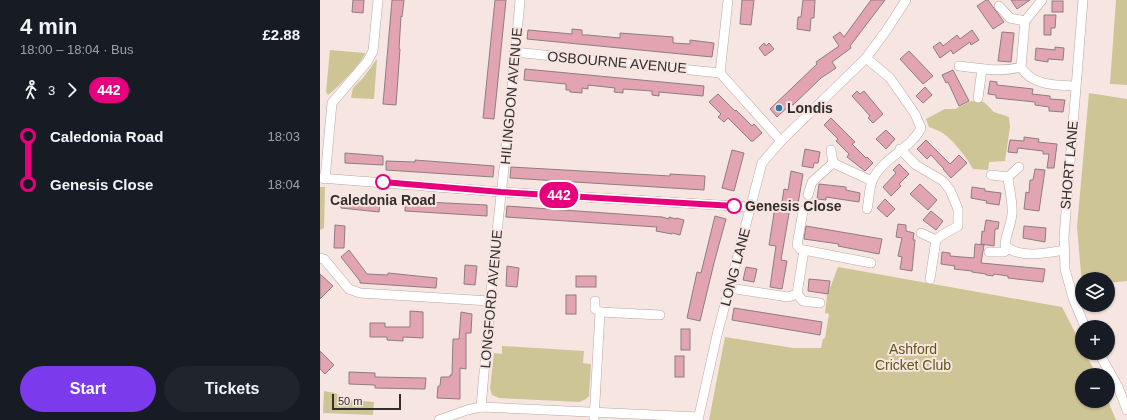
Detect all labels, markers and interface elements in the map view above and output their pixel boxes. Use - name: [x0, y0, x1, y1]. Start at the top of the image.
- text: 4 min: [20, 14, 77, 39]
- text: £2.88: [262, 26, 300, 43]
- street label: HILINGDON AVENUE: [497, 27, 525, 165]
- text: 18:00 – 18:04 · Bus: [20, 42, 133, 57]
- street label: OSBOURNE AVENUE: [547, 48, 687, 76]
- icon: walk: [20, 79, 42, 101]
- icon: forward: [61, 79, 83, 101]
- text: 442: [97, 82, 121, 98]
- text: 3: [48, 83, 55, 98]
- place label: Londis: [787, 100, 833, 116]
- marker: Londis: [774, 103, 784, 113]
- street label: SHORT LANE: [1057, 120, 1081, 210]
- text: Caledonia Road: [50, 128, 163, 145]
- text: 18:03: [267, 129, 300, 144]
- marker: Caledonia Road: [375, 174, 391, 190]
- text: Genesis Close: [50, 176, 153, 193]
- text: 18:04: [267, 177, 300, 192]
- line badge: 442: [536, 182, 582, 208]
- text: 442: [547, 187, 571, 203]
- place label: Caledonia Road: [330, 192, 436, 208]
- marker: Genesis Close: [726, 198, 742, 214]
- place label: Genesis Close: [745, 198, 842, 214]
- street label: LONG LANE: [717, 226, 753, 308]
- street label: LONGFORD AVENUE: [477, 229, 505, 369]
- map controls: [1075, 272, 1115, 408]
- button: layers: [1075, 272, 1115, 312]
- button: +: [1075, 320, 1115, 360]
- park label: Ashford Cricket Club: [875, 341, 951, 373]
- button: Start: [20, 366, 156, 412]
- button: Tickets: [164, 366, 300, 412]
- button: −: [1075, 368, 1115, 408]
- scale bar: [332, 392, 401, 411]
- text: 50 m: [338, 395, 362, 407]

